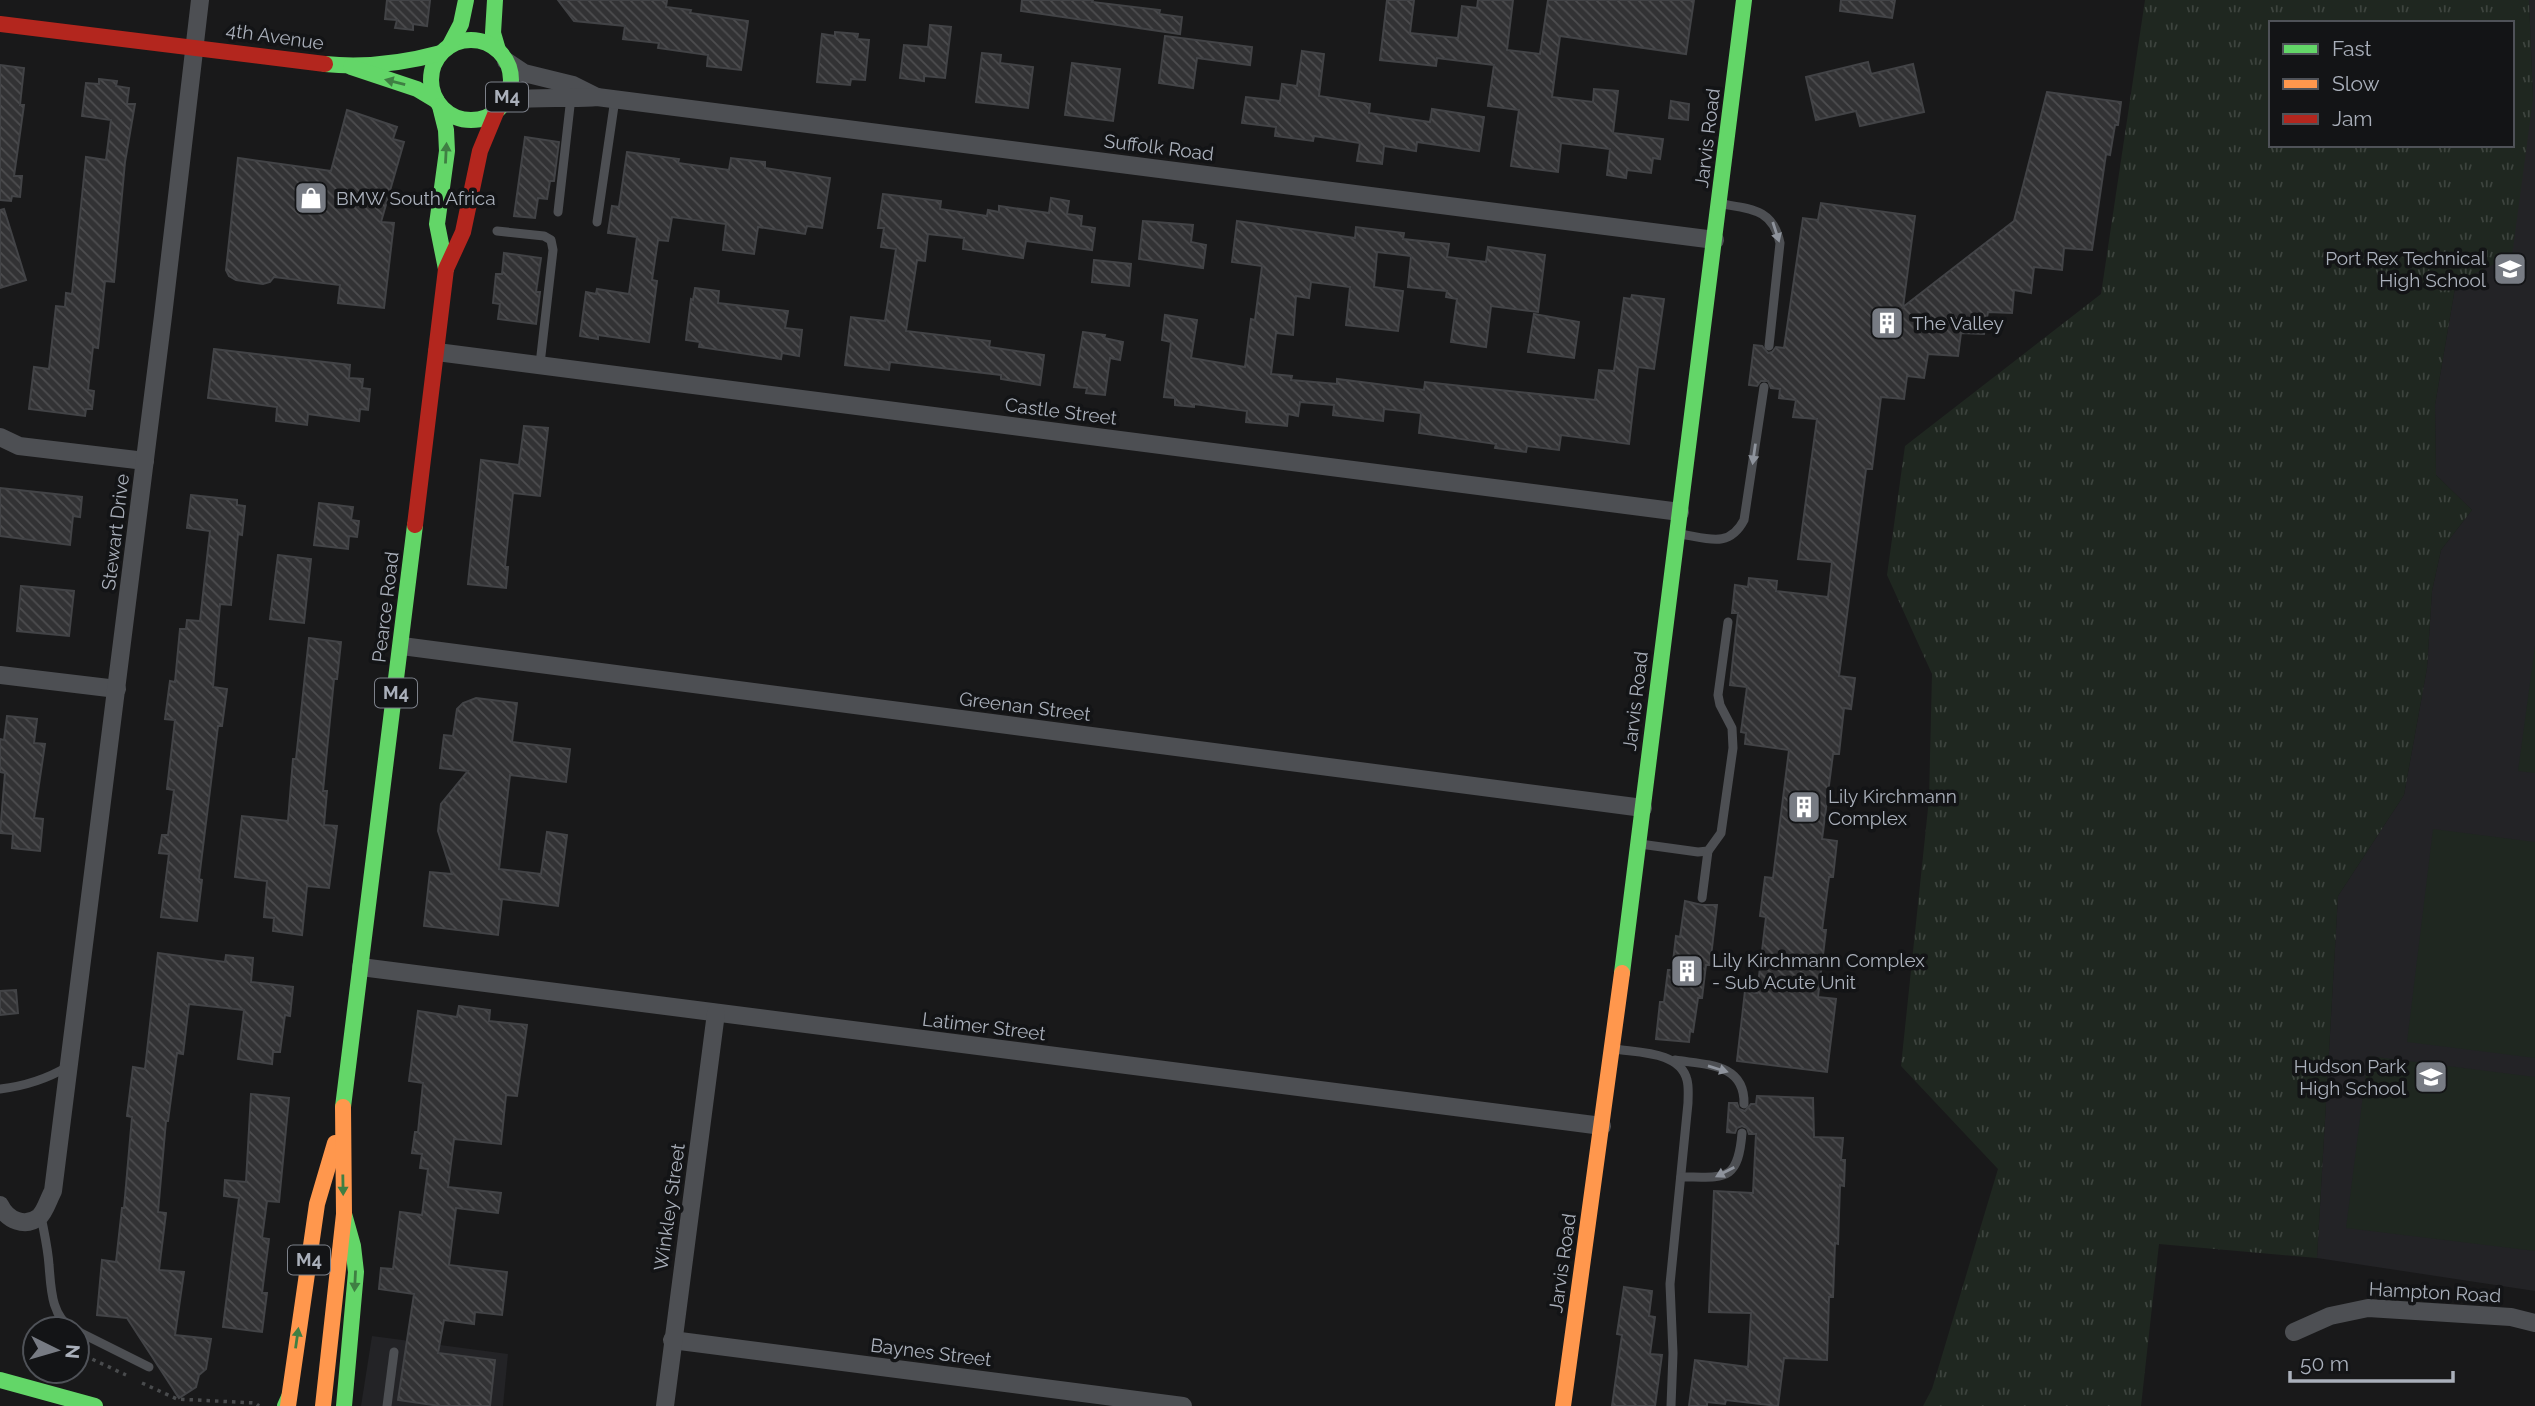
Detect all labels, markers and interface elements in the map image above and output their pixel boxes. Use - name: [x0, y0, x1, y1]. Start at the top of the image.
- street label: 4th Avenue: [225, 18, 325, 54]
- legend: [2269, 21, 2514, 147]
- text: Fast: [2332, 36, 2372, 61]
- text: Slow: [2332, 71, 2380, 96]
- one-way arrow: [384, 76, 406, 87]
- road number: M4: [486, 82, 528, 112]
- street label: Jarvis Road: [1690, 87, 1724, 189]
- text: Jam: [2332, 106, 2373, 131]
- street label: Suffolk Road: [1103, 129, 1215, 165]
- one-way arrow: [440, 142, 451, 164]
- shop icon: BMW South Africa: [292, 179, 330, 217]
- place label: BMW South Africa: [336, 187, 496, 209]
- one-way arrow: [1771, 222, 1781, 243]
- place label: Port Rex Technical High School: [2325, 247, 2487, 291]
- school or university icon: Port Rex Technical High School: [2491, 250, 2529, 288]
- building icon: The Valley: [1868, 304, 1906, 342]
- place label: The Valley: [1912, 312, 2004, 334]
- street label: Castle Street: [1004, 393, 1119, 429]
- one-way arrow: [1748, 444, 1759, 466]
- street label: Stewart Drive: [97, 472, 133, 592]
- street label: Pearce Road: [367, 550, 403, 664]
- street label: Jarvis Road: [1618, 650, 1652, 752]
- road number: M4: [375, 678, 417, 708]
- street label: Greenan Street: [958, 687, 1093, 725]
- place label: Lily Kirchmann Complex: [1828, 785, 1957, 829]
- building icon: Lily Kirchmann Complex: [1785, 788, 1823, 826]
- place label: Lily Kirchmann Complex - Sub Acute Unit: [1712, 949, 1925, 993]
- building icon: Lily Kirchmann Complex - Sub Acute Unit: [1668, 952, 1706, 990]
- street label: Latimer Street: [921, 1008, 1048, 1045]
- place label: Hudson Park High School: [2294, 1055, 2407, 1099]
- school or university icon: Hudson Park High School: [2412, 1058, 2450, 1096]
- one-way arrow: [1708, 1064, 1729, 1074]
- street label: Winkley Street: [649, 1141, 689, 1272]
- one-way arrow: [1715, 1165, 1735, 1177]
- one-way arrow: [337, 1174, 349, 1196]
- street label: Jarvis Road: [1544, 1212, 1580, 1314]
- road number: M4: [288, 1246, 330, 1274]
- one-way arrow: [349, 1270, 360, 1292]
- street label: Hampton Road: [2368, 1278, 2502, 1306]
- north arrow: [21, 1315, 91, 1385]
- one-way arrow: [292, 1327, 303, 1349]
- street label: Baynes Street: [869, 1334, 993, 1370]
- scale bar: [2290, 1340, 2453, 1384]
- text: N: [61, 1343, 85, 1360]
- text: 50 m: [2300, 1351, 2349, 1376]

